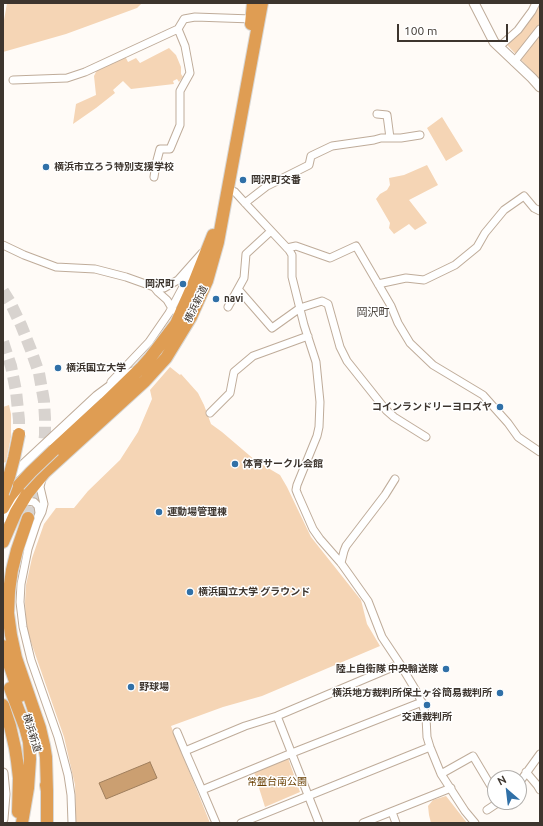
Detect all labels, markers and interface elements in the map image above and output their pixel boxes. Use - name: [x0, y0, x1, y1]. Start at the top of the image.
- scale bar: [399, 16, 510, 42]
- text: 100 m: [404, 24, 437, 37]
- place label: 横浜市立ろう特別支援学校: [54, 161, 174, 173]
- marker: 横浜市立ろう特別支援学校: [41, 162, 51, 172]
- place label: 岡沢町交番: [251, 174, 301, 186]
- marker: 岡沢町交番: [238, 175, 248, 185]
- place label: 岡沢町: [145, 278, 175, 290]
- marker: 岡沢町: [178, 279, 188, 289]
- street label: 横浜新道: [182, 283, 210, 325]
- place label: navi: [224, 293, 243, 305]
- marker: navi: [211, 294, 221, 304]
- district label: 岡沢町: [357, 305, 389, 319]
- place label: 横浜国立大学: [66, 362, 126, 374]
- marker: 横浜国立大学: [53, 363, 63, 373]
- place label: コインランドリーヨロズヤ: [372, 401, 492, 413]
- marker: コインランドリーヨロズヤ: [495, 402, 505, 412]
- place label: 体育サークル会館: [243, 458, 323, 470]
- marker: 体育サークル会館: [230, 459, 240, 469]
- place label: 運動場管理棟: [167, 506, 227, 518]
- marker: 運動場管理棟: [154, 507, 164, 517]
- place label: 横浜国立大学 グラウンド: [198, 586, 310, 598]
- marker: 横浜国立大学 グラウンド: [185, 587, 195, 597]
- place label: 陸上自衛隊 中央輸送隊: [336, 663, 438, 675]
- marker: 陸上自衛隊 中央輸送隊: [441, 664, 451, 674]
- place label: 野球場: [139, 681, 169, 693]
- marker: 野球場: [126, 682, 136, 692]
- place label: 横浜地方裁判所保土ヶ谷簡易裁判所: [332, 687, 492, 699]
- marker: 横浜地方裁判所保土ヶ谷簡易裁判所: [495, 688, 505, 698]
- marker: 交通裁判所: [422, 700, 432, 710]
- place label: 交通裁判所: [402, 711, 452, 723]
- street label: 横浜新道: [20, 712, 44, 754]
- north arrow: [487, 770, 527, 810]
- text: N: [495, 773, 508, 788]
- park label: 常盤台南公園: [247, 776, 307, 788]

